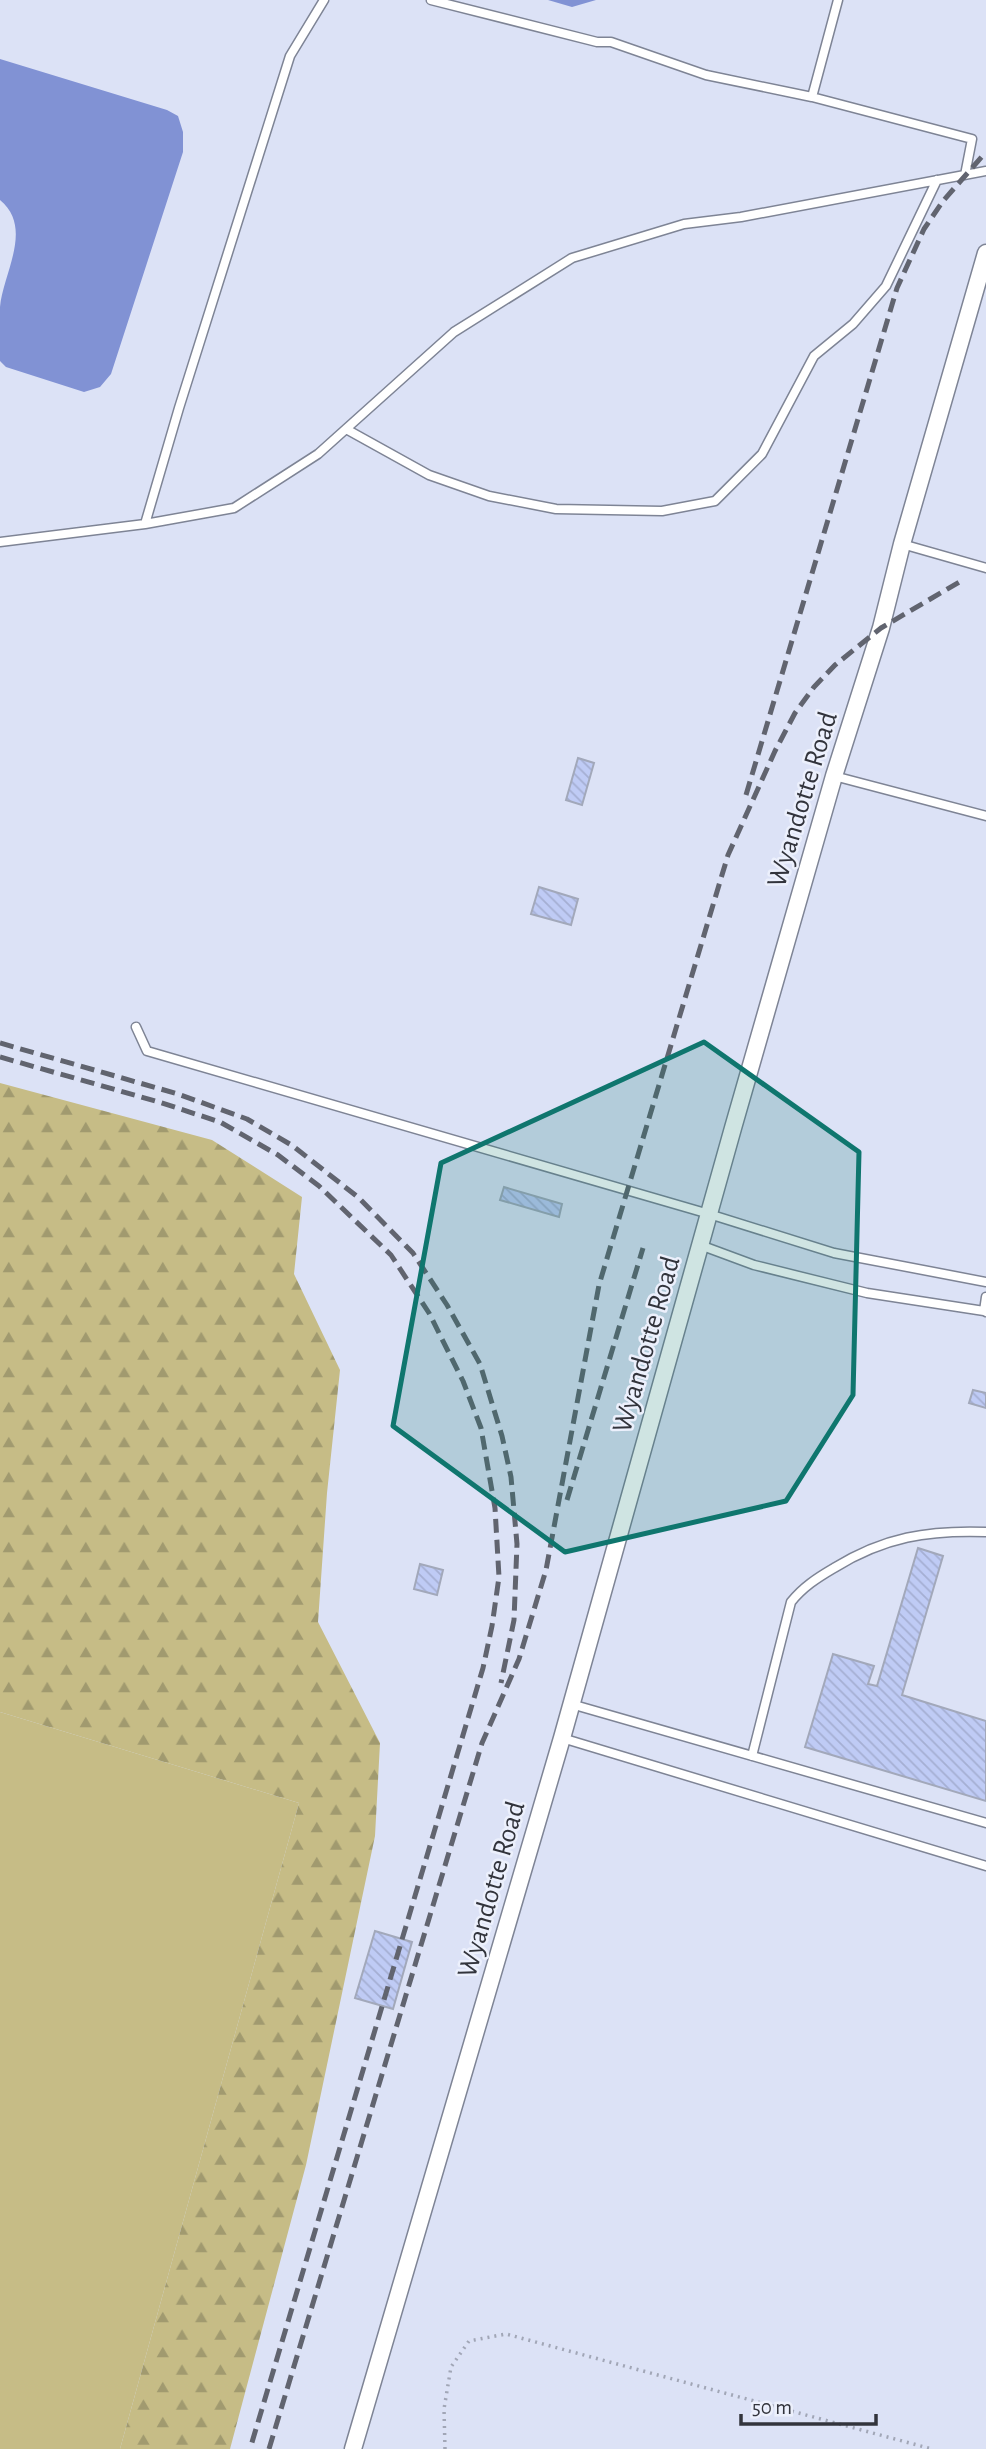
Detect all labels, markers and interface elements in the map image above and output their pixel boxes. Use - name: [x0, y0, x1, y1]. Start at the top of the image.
- street label: Wyandotte Road: [763, 709, 843, 891]
- street label: Wyandotte Road: [608, 1253, 685, 1436]
- street label: Wyandotte Road: [453, 1798, 530, 1981]
- scale bar: [741, 2382, 876, 2426]
- text: 50 m: [752, 2397, 792, 2418]

